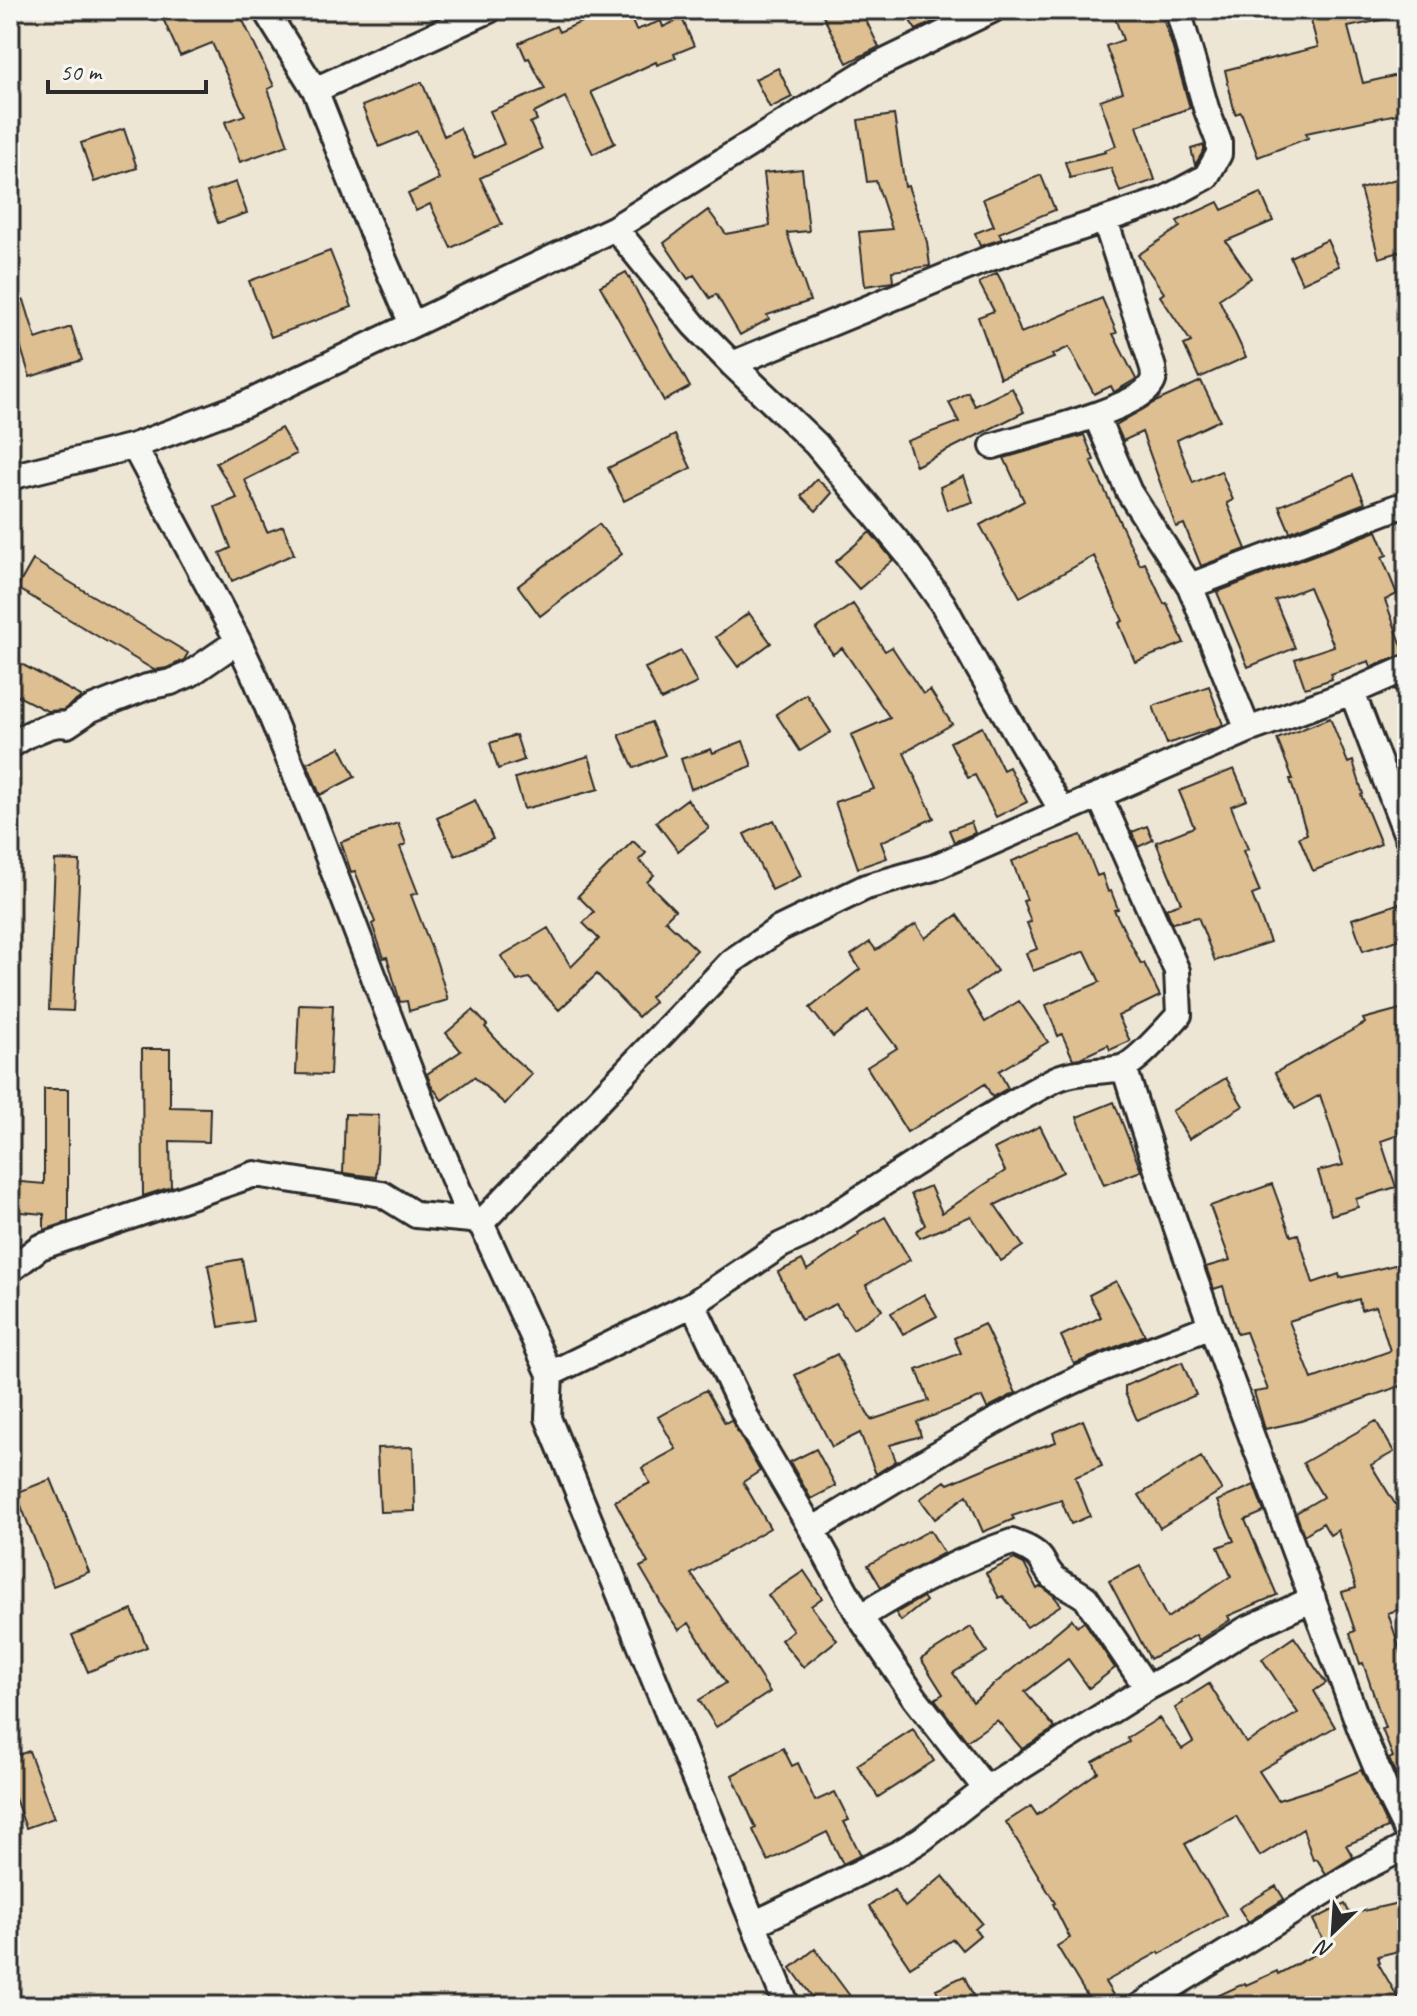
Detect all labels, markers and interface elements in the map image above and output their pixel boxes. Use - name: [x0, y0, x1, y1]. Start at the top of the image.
- scale bar: [48, 44, 206, 94]
- text: 50 m: [60, 57, 103, 87]
- north arrow: [1293, 1892, 1373, 1972]
- text: N: [1310, 1932, 1337, 1965]

